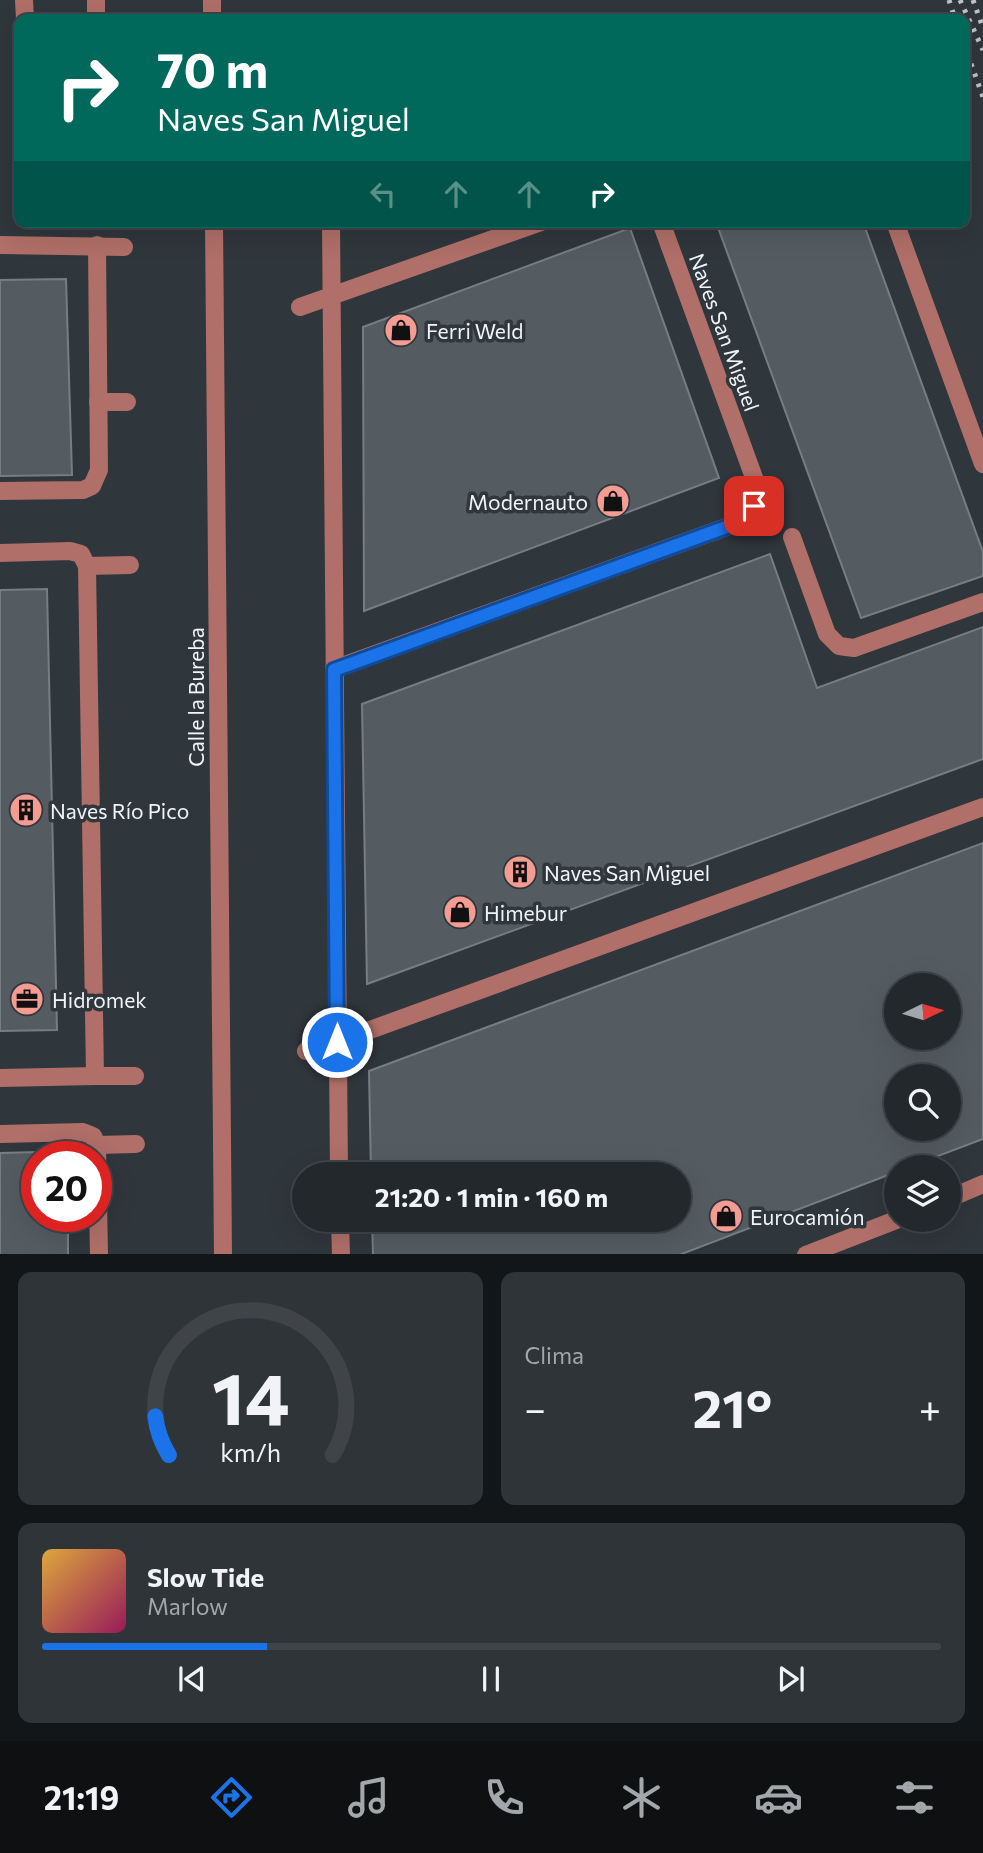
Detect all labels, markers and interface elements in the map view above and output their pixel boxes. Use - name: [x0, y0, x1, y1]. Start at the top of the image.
- text: 70 m: [157, 38, 268, 98]
- icon: right: [42, 42, 133, 133]
- text: Naves San Miguel: [157, 98, 410, 138]
- icon: left: [364, 175, 402, 213]
- icon: ahead: [437, 175, 475, 213]
- icon: ahead: [510, 175, 548, 213]
- icon: right: [583, 175, 621, 213]
- street label: Naves San Miguel: [685, 250, 765, 414]
- shop icon: Ferri Weld: [382, 311, 420, 349]
- place label: Ferri Weld: [426, 318, 523, 343]
- pin: [724, 476, 784, 536]
- shop icon: Modernauto: [594, 482, 632, 520]
- icon: arrive: [735, 487, 773, 525]
- place label: Modernauto: [468, 489, 588, 514]
- street label: Calle la Bureba: [183, 627, 208, 767]
- building icon: Naves Río Pico: [7, 791, 45, 829]
- place label: Naves Río Pico: [50, 798, 189, 823]
- building icon: Naves San Miguel: [501, 853, 539, 891]
- place label: Naves San Miguel: [544, 860, 710, 885]
- shop icon: Himebur: [441, 893, 479, 931]
- place label: Himebur: [484, 900, 567, 925]
- north arrow: [884, 973, 961, 1050]
- map controls: [884, 973, 961, 1232]
- office icon: Hidromek: [8, 980, 46, 1018]
- place label: Hidromek: [52, 987, 147, 1012]
- position arrow: [300, 1005, 374, 1079]
- button: search: [884, 1064, 961, 1141]
- speed limit sign: 20: [21, 1141, 112, 1232]
- button: layers: [884, 1155, 961, 1232]
- text: 21:20 · 1 min · 160 m: [375, 1181, 608, 1212]
- shop icon: Eurocamión: [707, 1197, 745, 1235]
- place label: Eurocamión: [750, 1204, 864, 1229]
- text: Clima: [525, 1341, 584, 1369]
- text: 14: [211, 1351, 289, 1440]
- text: 21°: [693, 1375, 772, 1439]
- text: −: [525, 1384, 546, 1431]
- text: +: [919, 1384, 941, 1431]
- text: km/h: [220, 1436, 281, 1466]
- text: Slow Tide: [147, 1561, 264, 1592]
- text: Marlow: [147, 1592, 228, 1620]
- icon: previous: [173, 1660, 211, 1698]
- icon: pause: [472, 1660, 510, 1698]
- icon: next: [772, 1660, 810, 1698]
- icon: directions: [207, 1773, 256, 1822]
- icon: music: [344, 1773, 393, 1822]
- icon: phone: [480, 1773, 529, 1822]
- icon: climate: [617, 1773, 666, 1822]
- icon: car: [754, 1773, 803, 1822]
- icon: filters: [890, 1773, 939, 1822]
- text: 21:19: [44, 1777, 119, 1817]

